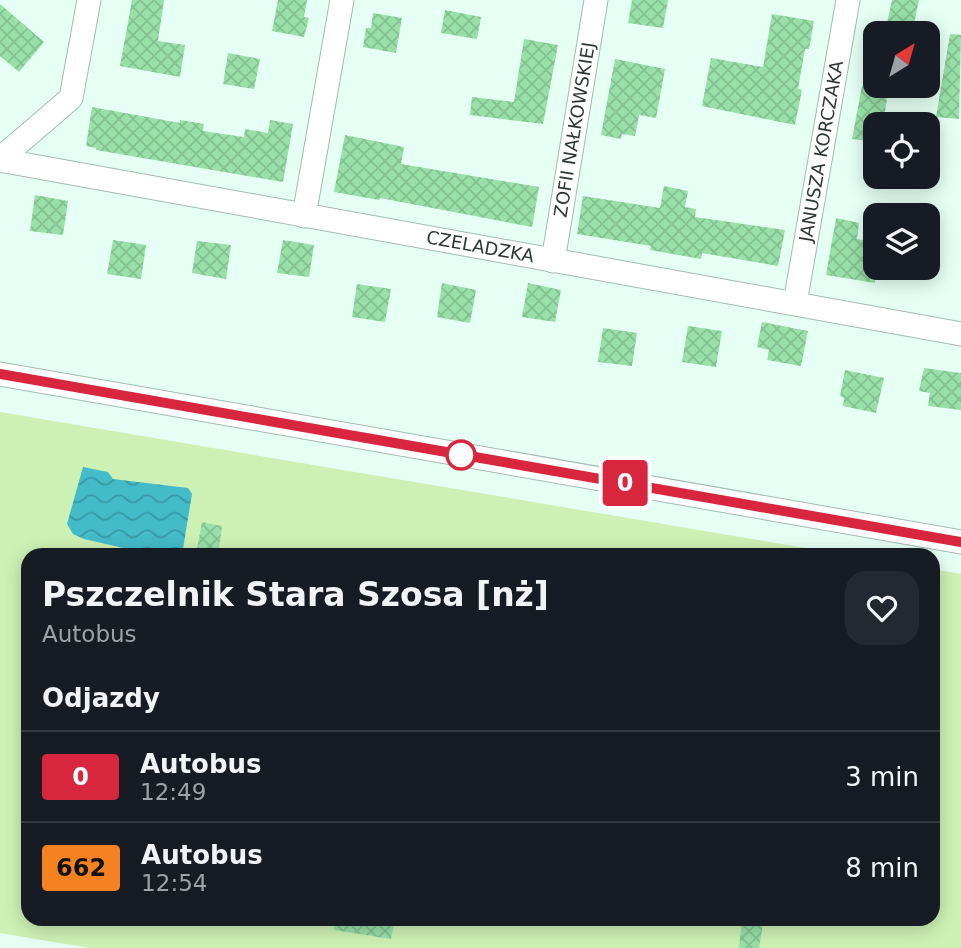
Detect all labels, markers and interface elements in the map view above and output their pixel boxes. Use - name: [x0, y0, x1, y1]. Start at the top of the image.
- north arrow: [863, 21, 940, 98]
- map controls: [863, 21, 940, 280]
- street label: ZOFII NAŁKOWSKIEJ: [549, 41, 599, 219]
- street label: JANUSZA KORCZAKA: [795, 58, 847, 244]
- button: locate: [863, 112, 940, 189]
- button: layers: [863, 203, 940, 280]
- street label: CZELADZKA: [425, 226, 537, 267]
- unlabelled marker: [446, 440, 476, 470]
- line badge: 0: [602, 460, 648, 506]
- text: 0: [617, 469, 633, 497]
- button: heart: [845, 571, 919, 645]
- text: Pszczelnik Stara Szosa [nż]: [42, 575, 549, 614]
- text: Autobus: [42, 621, 137, 647]
- text: Odjazdy: [42, 683, 160, 713]
- text: Autobus: [140, 749, 262, 779]
- text: 3 min: [845, 762, 919, 792]
- text: 0: [72, 763, 89, 791]
- text: 12:49: [140, 779, 206, 805]
- text: Autobus: [141, 840, 263, 870]
- text: 8 min: [845, 853, 919, 883]
- text: 662: [56, 854, 106, 882]
- text: 12:54: [141, 870, 207, 896]

